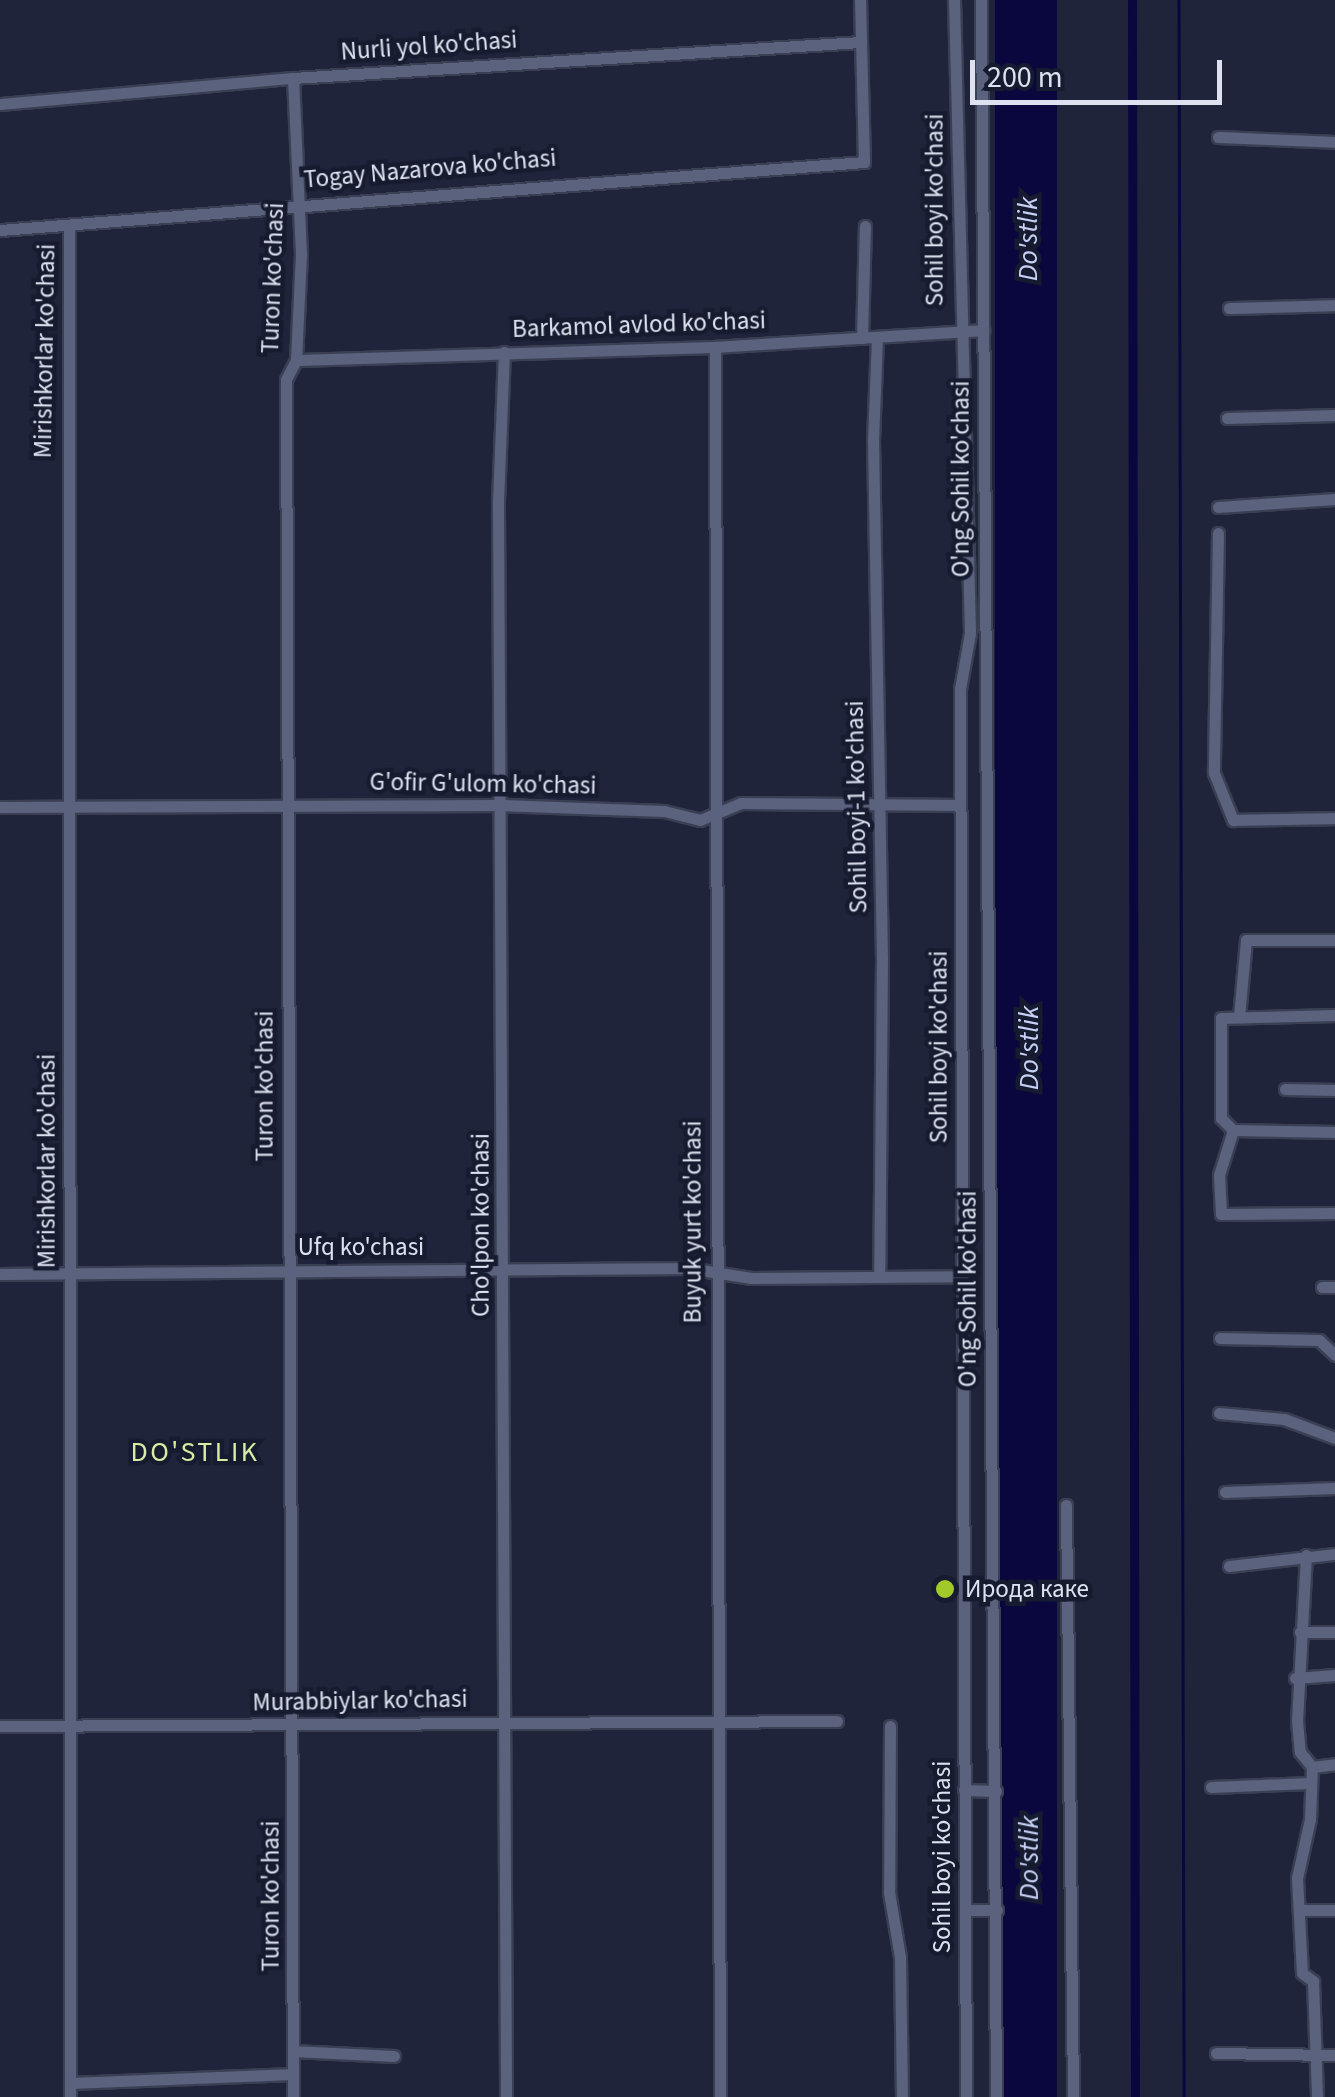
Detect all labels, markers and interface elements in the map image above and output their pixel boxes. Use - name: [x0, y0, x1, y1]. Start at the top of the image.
- street label: Nurli yol ko'chasi: [340, 25, 518, 67]
- scale bar: [975, 40, 1228, 102]
- text: 200 m: [987, 56, 1063, 99]
- street label: Sohil boyi ko'chasi: [920, 114, 950, 306]
- street label: Togay Nazarova ko'chasi: [303, 143, 557, 195]
- water label: Do'stlik: [1011, 197, 1045, 281]
- street label: Turon ko'chasi: [255, 202, 291, 354]
- street label: Mirishkorlar ko'chasi: [28, 244, 62, 458]
- street label: Barkamol avlod ko'chasi: [512, 306, 766, 344]
- street label: O'ng Sohil ko'chasi: [946, 381, 976, 577]
- street label: Sohil boyi-1 ko'chasi: [840, 700, 874, 914]
- street label: G'ofir G'ulom ko'chasi: [369, 767, 597, 801]
- street label: Sohil boyi ko'chasi: [924, 951, 954, 1143]
- water label: Do'stlik: [1012, 1006, 1046, 1090]
- street label: Turon ko'chasi: [250, 1011, 280, 1161]
- street label: Mirishkorlar ko'chasi: [32, 1054, 62, 1268]
- street label: Buyuk yurt ko'chasi: [678, 1121, 708, 1323]
- street label: Cho'lpon ko'chasi: [466, 1133, 496, 1317]
- street label: O'ng Sohil ko'chasi: [953, 1191, 983, 1387]
- street label: Ufq ko'chasi: [298, 1232, 424, 1262]
- district label: DO'STLIK: [130, 1435, 260, 1469]
- place label: Ирода каке: [965, 1574, 1089, 1604]
- marker: Ирода каке: [934, 1578, 956, 1600]
- street label: Murabbiylar ko'chasi: [252, 1684, 468, 1718]
- street label: Sohil boyi ko'chasi: [927, 1761, 957, 1953]
- water label: Do'stlik: [1012, 1816, 1046, 1900]
- street label: Turon ko'chasi: [256, 1821, 286, 1971]

